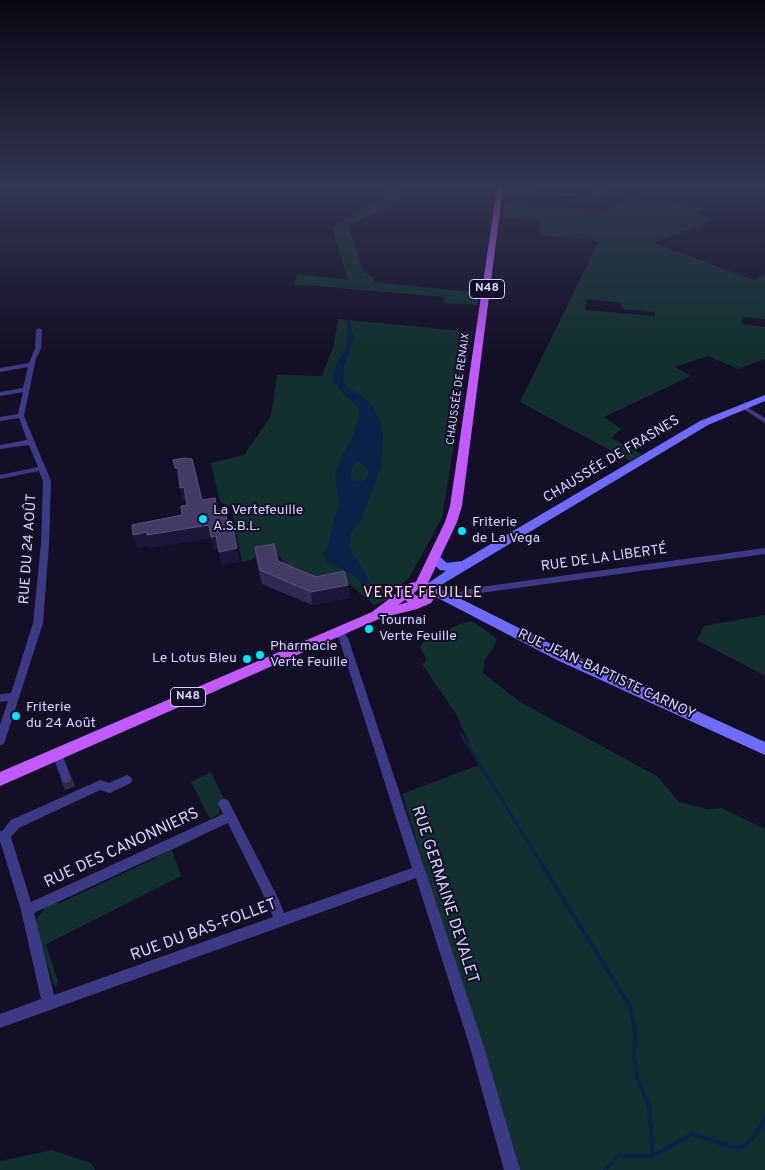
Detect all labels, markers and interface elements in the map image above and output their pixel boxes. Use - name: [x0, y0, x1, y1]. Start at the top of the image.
- road number: N48: [470, 280, 504, 298]
- street label: CHAUSSÉE DE RENAIX: [445, 332, 473, 446]
- street label: CHAUSSÉE DE FRASNES: [541, 413, 683, 507]
- street label: RUE DU 24 AOÛT: [17, 493, 41, 605]
- place label: La Vertefeuille A.S.B.L.: [213, 503, 303, 536]
- marker: La Vertefeuille A.S.B.L.: [197, 513, 209, 525]
- place label: Friterie de La Vega: [472, 515, 540, 548]
- marker: Friterie de La Vega: [456, 525, 468, 537]
- street label: RUE DE LA LIBERTÉ: [540, 542, 668, 576]
- district label: VERTE FEUILLE: [361, 585, 485, 603]
- place label: Tournai Verte Feuille: [379, 613, 457, 646]
- marker: Tournai Verte Feuille: [363, 623, 375, 635]
- street label: RUE JEAN-BAPTISTE CARNOY: [515, 626, 697, 724]
- place label: Pharmacie Verte Feuille: [270, 639, 348, 672]
- marker: Pharmacie Verte Feuille: [254, 649, 266, 661]
- place label: Le Lotus Bleu: [152, 651, 237, 667]
- marker: Le Lotus Bleu: [241, 653, 253, 665]
- road number: N48: [170, 688, 206, 706]
- place label: Friterie du 24 Août: [26, 700, 96, 732]
- marker: Friterie du 24 Août: [10, 710, 22, 722]
- street label: RUE GERMAINE DEVALET: [406, 804, 482, 986]
- street label: RUE DES CANONNIERS: [42, 805, 202, 893]
- street label: RUE DU BAS-FOLLET: [128, 896, 280, 966]

